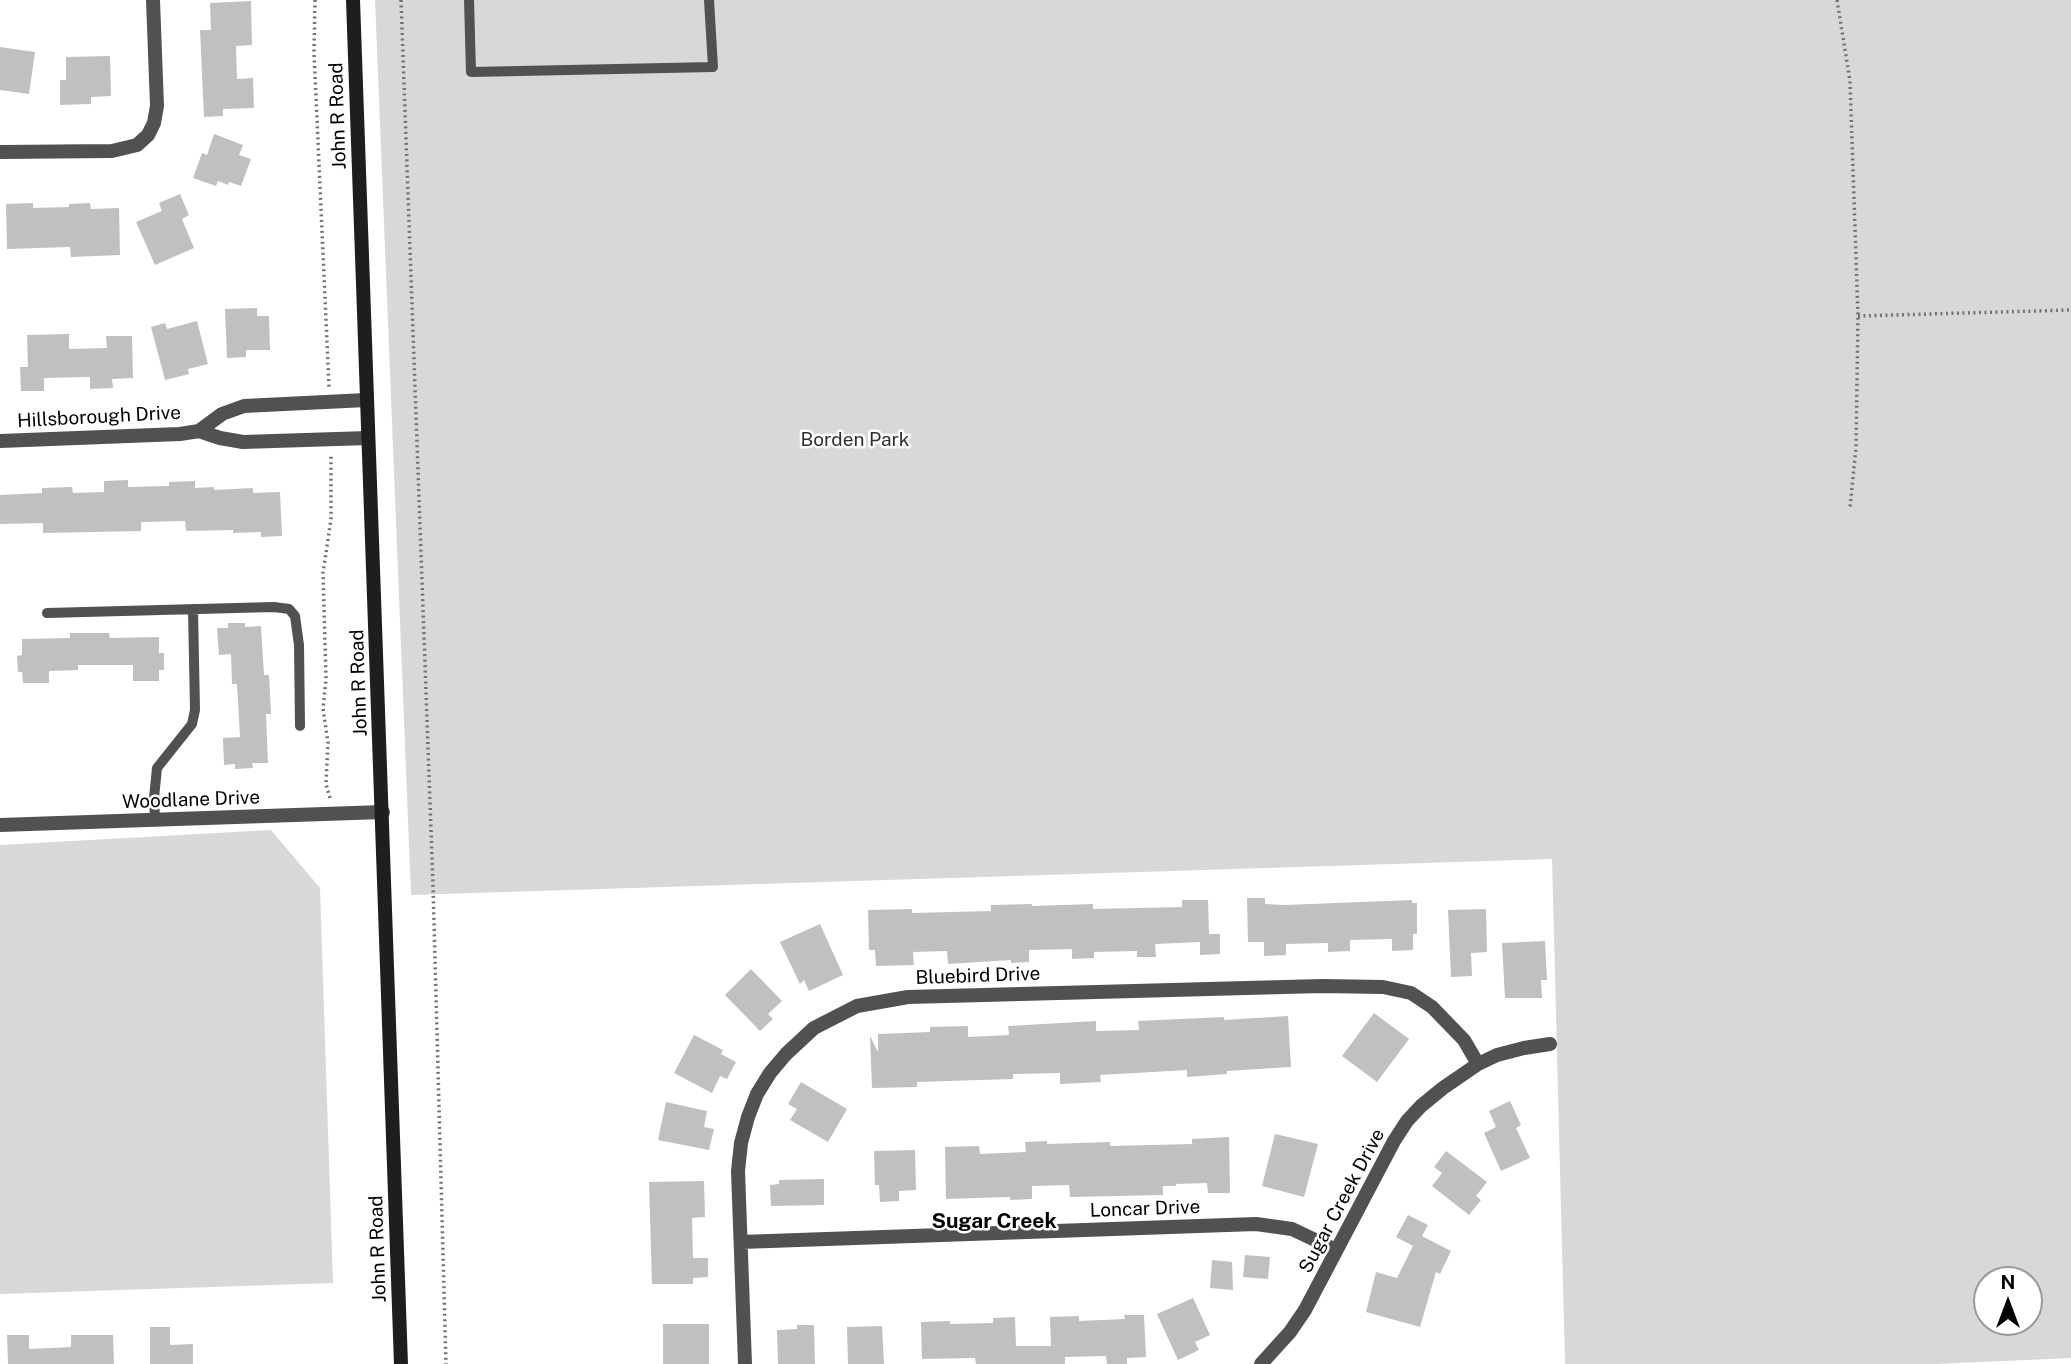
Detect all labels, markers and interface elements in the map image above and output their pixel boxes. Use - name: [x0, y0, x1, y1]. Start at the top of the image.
- street label: John R Road: [325, 62, 351, 170]
- street label: Hillsborough Drive: [17, 401, 181, 433]
- park label: Borden Park: [800, 429, 910, 451]
- street label: John R Road: [346, 629, 372, 737]
- street label: Woodlane Drive: [122, 786, 260, 814]
- street label: Bluebird Drive: [915, 962, 1041, 990]
- street label: Sugar Creek Drive: [1294, 1125, 1390, 1277]
- street label: John R Road: [365, 1195, 391, 1303]
- street label: Loncar Drive: [1089, 1196, 1201, 1222]
- district label: Sugar Creek: [931, 1209, 1057, 1235]
- north arrow: [1973, 1266, 2043, 1336]
- text: N: [2001, 1271, 2015, 1293]

